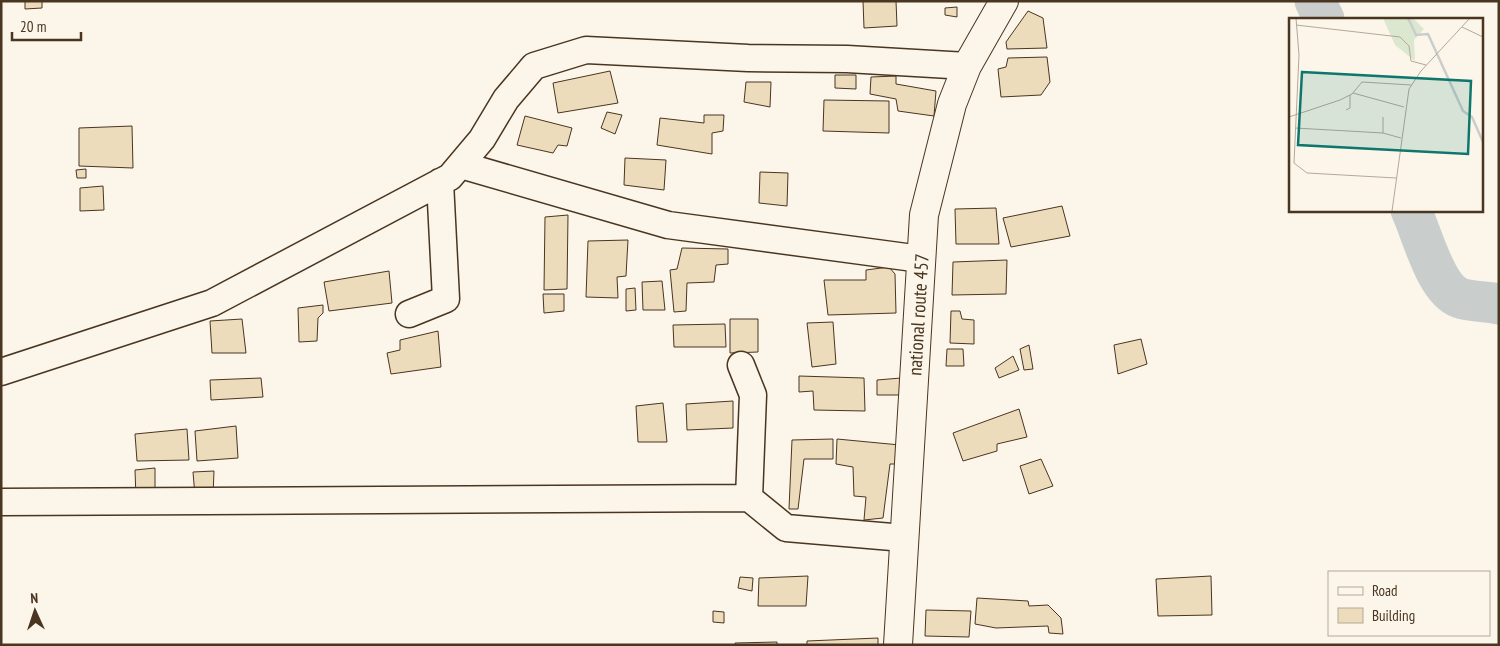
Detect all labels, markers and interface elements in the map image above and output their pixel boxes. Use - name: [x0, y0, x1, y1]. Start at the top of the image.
- scale bar: [12, 10, 81, 42]
- text: 20 m: [20, 17, 46, 36]
- inset map: [1289, 18, 1482, 211]
- street label: national route 457: [902, 253, 934, 376]
- legend: [1328, 571, 1490, 636]
- text: Road: [1372, 581, 1398, 600]
- north arrow: [10, 586, 60, 636]
- text: N: [30, 589, 39, 607]
- text: Building: [1372, 606, 1415, 625]

